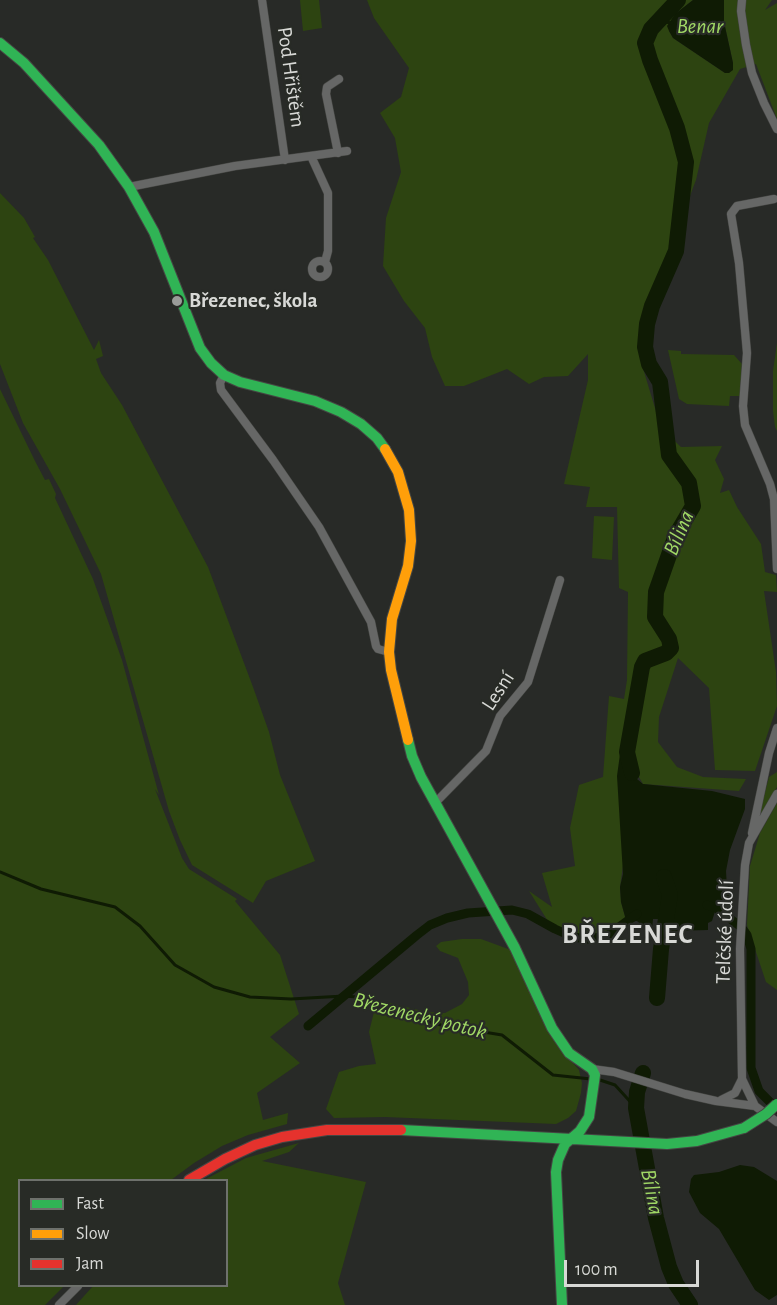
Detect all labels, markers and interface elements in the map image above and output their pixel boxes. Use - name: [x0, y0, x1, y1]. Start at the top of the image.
- water label: Benar: [677, 13, 723, 39]
- street label: Pod Hřištěm: [271, 25, 311, 129]
- place label: Březenec, škola: [189, 288, 318, 314]
- marker: Březenec, škola: [170, 294, 184, 308]
- water label: Bílina: [658, 507, 700, 559]
- street label: Lesní: [476, 667, 520, 715]
- street label: Telčské údolí: [711, 880, 739, 984]
- district label: BŘEZENEC: [562, 919, 694, 951]
- water label: Březenecký potok: [350, 987, 490, 1045]
- water label: Bílina: [635, 1167, 669, 1217]
- legend: [18, 1179, 228, 1287]
- text: Fast: [76, 1195, 104, 1213]
- text: Slow: [76, 1225, 109, 1243]
- scale bar: [567, 1248, 702, 1286]
- text: Jam: [76, 1255, 104, 1273]
- text: 100 m: [575, 1261, 618, 1279]

